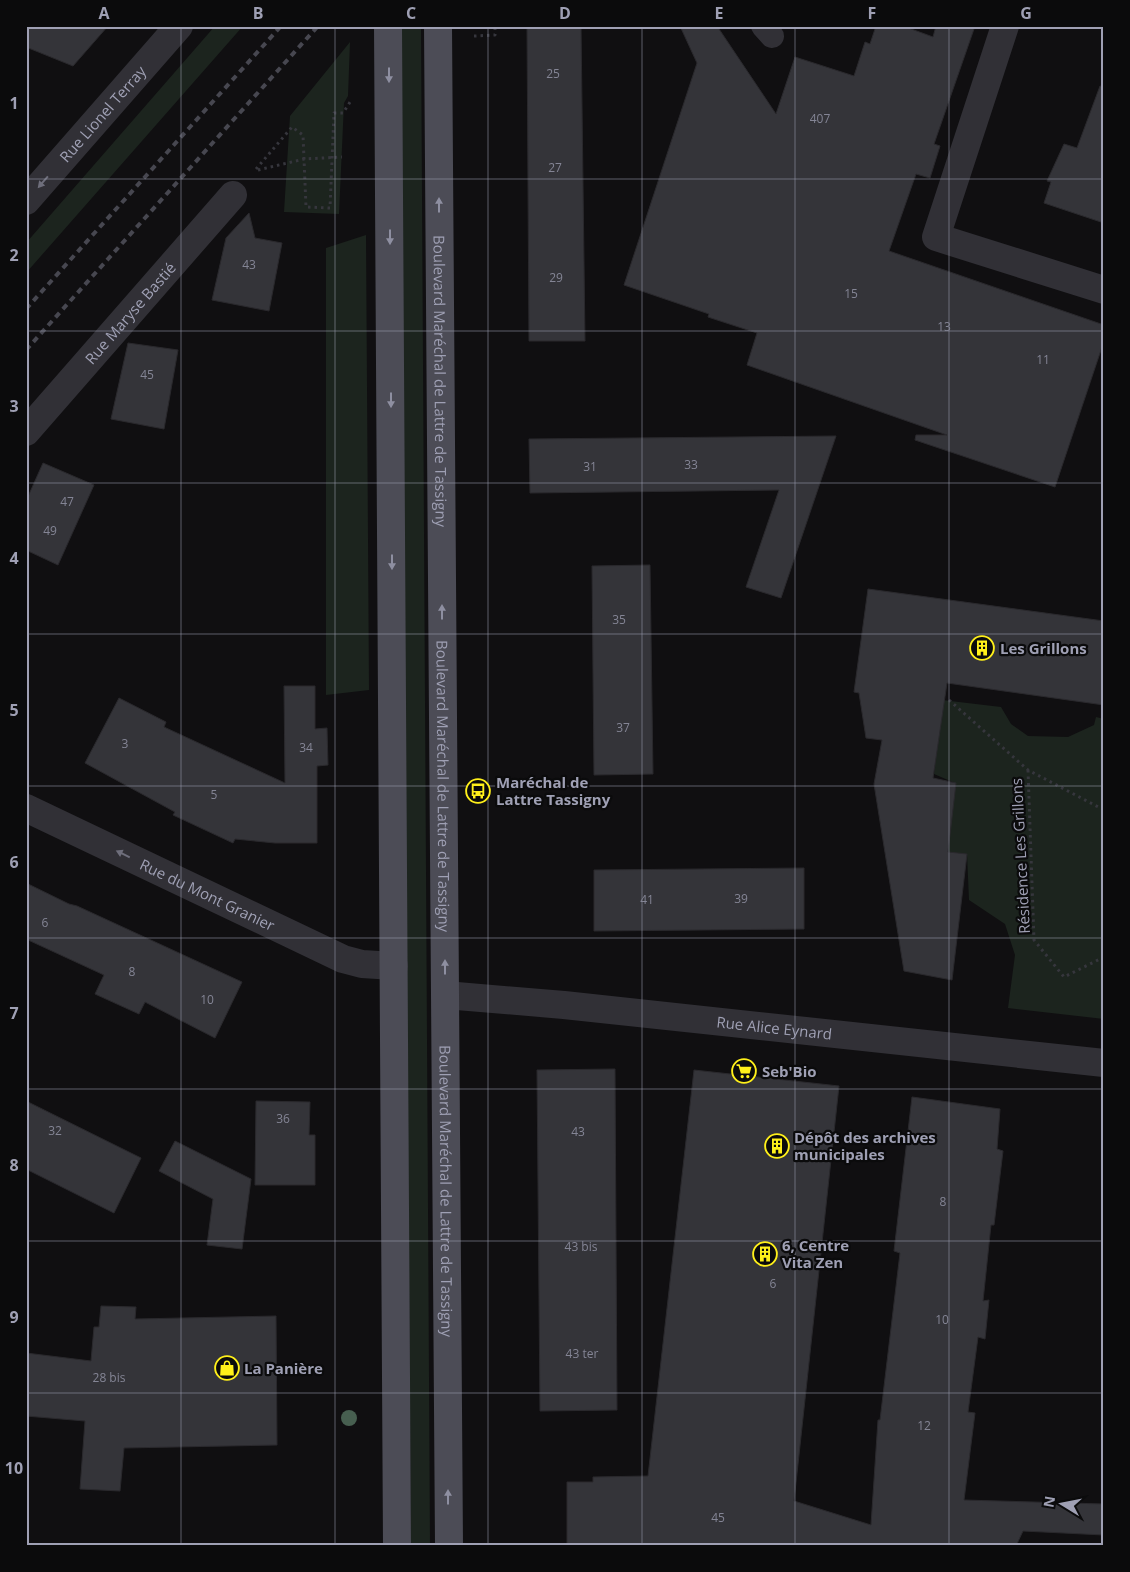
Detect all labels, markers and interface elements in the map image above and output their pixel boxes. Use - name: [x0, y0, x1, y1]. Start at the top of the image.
- text: A: [98, 2, 110, 24]
- text: B: [253, 2, 263, 24]
- text: C: [406, 2, 416, 24]
- text: D: [559, 2, 571, 24]
- text: E: [715, 2, 724, 24]
- text: F: [868, 2, 876, 24]
- text: G: [1020, 2, 1032, 24]
- street label: Rue Lionel Terray: [55, 61, 150, 166]
- house number: 25: [546, 65, 560, 82]
- one-way arrow: [385, 67, 393, 83]
- text: 1: [9, 92, 19, 114]
- house number: 407: [810, 110, 830, 127]
- house number: 27: [548, 159, 562, 176]
- one-way arrow: [38, 175, 49, 188]
- one-way arrow: [435, 196, 443, 212]
- one-way arrow: [386, 230, 394, 246]
- street label: Boulevard Maréchal de Lattre de Tassigny: [430, 235, 452, 528]
- text: 2: [9, 244, 19, 266]
- house number: 43: [242, 256, 256, 273]
- street label: Rue Maryse Bastié: [80, 258, 180, 368]
- house number: 29: [549, 269, 563, 286]
- house number: 15: [844, 285, 858, 302]
- house number: 13: [937, 318, 951, 335]
- house number: 11: [1036, 351, 1050, 368]
- house number: 45: [140, 366, 154, 383]
- one-way arrow: [387, 392, 395, 408]
- text: 3: [9, 395, 19, 417]
- house number: 33: [684, 456, 698, 473]
- house number: 31: [583, 458, 597, 475]
- house number: 47: [60, 493, 74, 510]
- house number: 49: [43, 522, 57, 539]
- text: 4: [9, 547, 19, 569]
- one-way arrow: [388, 555, 396, 571]
- one-way arrow: [438, 604, 446, 620]
- house number: 35: [612, 611, 626, 628]
- building icon: Les Grillons: [969, 635, 995, 661]
- place label: Les Grillons: [1000, 638, 1087, 658]
- street label: Boulevard Maréchal de Lattre de Tassigny: [432, 640, 455, 933]
- text: 5: [9, 699, 19, 721]
- house number: 37: [616, 719, 630, 736]
- house number: 3: [122, 735, 129, 752]
- house number: 34: [299, 739, 313, 756]
- place label: Maréchal de Lattre Tassigny: [496, 772, 611, 809]
- bus stop icon: Maréchal de Lattre Tassigny: [465, 778, 491, 804]
- street label: Résidence Les Grillons: [1006, 778, 1034, 934]
- house number: 5: [211, 786, 218, 803]
- one-way arrow: [116, 850, 130, 858]
- text: 6: [9, 851, 19, 873]
- street label: Rue du Mont Granier: [137, 854, 278, 935]
- house number: 39: [734, 890, 748, 907]
- house number: 41: [640, 891, 654, 908]
- house number: 6: [42, 914, 49, 931]
- one-way arrow: [441, 959, 449, 975]
- house number: 8: [129, 963, 136, 980]
- house number: 10: [200, 991, 214, 1008]
- text: 7: [9, 1002, 19, 1024]
- street label: Rue Alice Eynard: [716, 1011, 833, 1044]
- street label: Boulevard Maréchal de Lattre de Tassigny: [435, 1045, 457, 1338]
- supermarket icon: Seb'Bio: [731, 1058, 757, 1084]
- place label: Seb'Bio: [762, 1061, 817, 1081]
- house number: 36: [276, 1110, 290, 1127]
- house number: 32: [48, 1122, 62, 1139]
- house number: 43: [571, 1123, 585, 1140]
- place label: Dépôt des archives municipales: [794, 1127, 936, 1164]
- building icon: Dépôt des archives municipales: [764, 1133, 790, 1159]
- text: 8: [9, 1154, 19, 1176]
- house number: 8: [940, 1193, 947, 1210]
- place label: 6, Centre Vita Zen: [782, 1235, 849, 1272]
- house number: 43 bis: [565, 1238, 598, 1255]
- building icon: 6, Centre Vita Zen: [752, 1241, 778, 1267]
- house number: 6: [770, 1275, 777, 1292]
- text: 9: [9, 1306, 19, 1328]
- house number: 10: [935, 1311, 949, 1328]
- house number: 43 ter: [566, 1345, 598, 1362]
- shop icon: La Panière: [214, 1355, 240, 1381]
- place label: La Panière: [244, 1358, 323, 1378]
- house number: 28 bis: [93, 1369, 126, 1386]
- house number: 12: [917, 1417, 931, 1434]
- text: 10: [5, 1457, 23, 1479]
- north arrow: [1038, 1480, 1088, 1530]
- one-way arrow: [444, 1489, 452, 1505]
- text: N: [1038, 1494, 1059, 1509]
- house number: 45: [711, 1509, 725, 1526]

